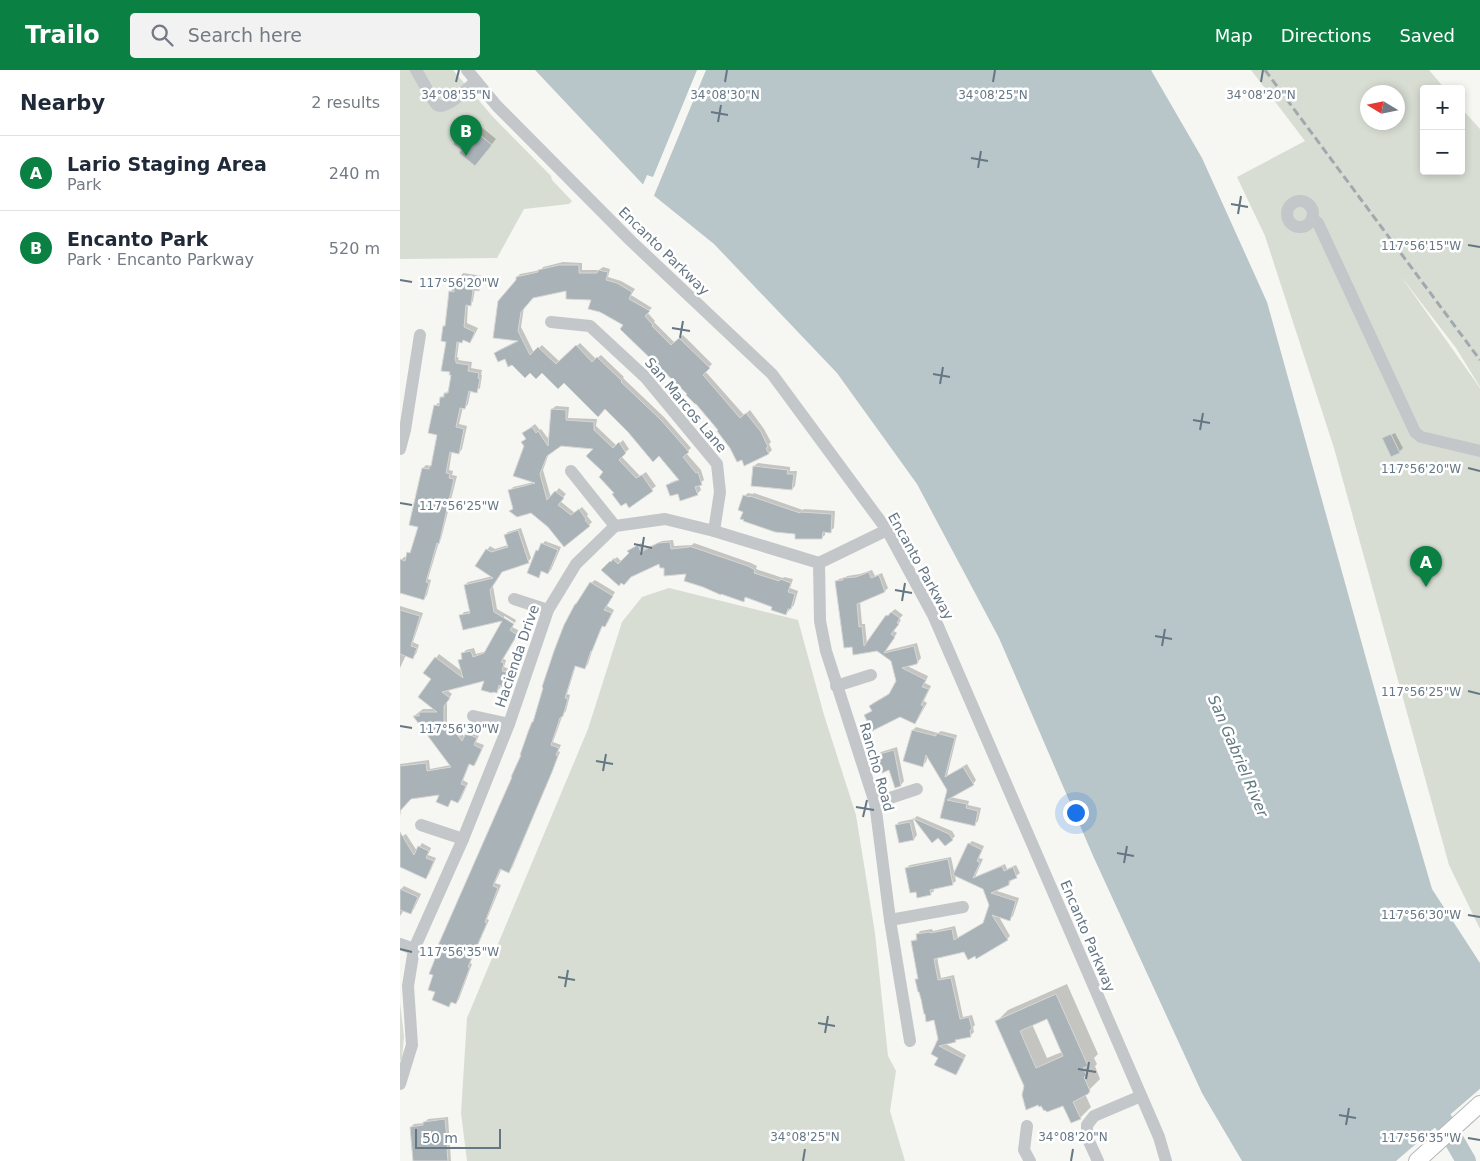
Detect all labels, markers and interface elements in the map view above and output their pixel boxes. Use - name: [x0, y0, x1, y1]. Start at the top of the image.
- search box: [130, 13, 480, 58]
- text: Trailo: [25, 21, 100, 49]
- icon: search: [148, 21, 176, 49]
- text: Search here: [188, 24, 302, 46]
- text: Map: [1215, 25, 1253, 46]
- text: Directions: [1281, 25, 1371, 46]
- text: Saved: [1399, 25, 1455, 46]
- north arrow: [1360, 85, 1405, 130]
- map controls: [1420, 85, 1465, 175]
- button: +: [1420, 85, 1465, 130]
- text: 34°08'35"N: [421, 88, 491, 102]
- text: 34°08'30"N: [690, 88, 760, 102]
- text: 34°08'25"N: [958, 88, 1028, 102]
- text: 34°08'20"N: [1226, 88, 1296, 102]
- text: Nearby: [20, 91, 105, 115]
- text: 2 results: [311, 93, 380, 112]
- pin: B: [450, 115, 482, 156]
- button: −: [1420, 130, 1465, 175]
- text: Lario Staging Area: [67, 153, 267, 175]
- text: A: [30, 164, 42, 183]
- text: 240 m: [329, 164, 380, 183]
- text: Park: [67, 175, 102, 194]
- street label: Encanto Parkway: [615, 204, 713, 298]
- text: Encanto Park: [67, 228, 208, 250]
- text: B: [30, 239, 42, 258]
- text: 520 m: [329, 239, 380, 258]
- text: 117°56'15"W: [1381, 239, 1461, 253]
- text: Park · Encanto Parkway: [67, 250, 254, 269]
- text: 117°56'20"W: [419, 276, 499, 290]
- street label: San Marcos Lane: [642, 354, 730, 456]
- text: 117°56'20"W: [1381, 462, 1461, 476]
- text: 117°56'25"W: [419, 499, 499, 513]
- street label: Encanto Parkway: [885, 510, 957, 622]
- pin: A: [1410, 546, 1442, 587]
- street label: Hacienda Drive: [492, 603, 542, 709]
- text: 117°56'25"W: [1381, 685, 1461, 699]
- water label: San Gabriel River: [1204, 692, 1272, 820]
- street label: Rancho Road: [857, 721, 897, 813]
- text: 117°56'30"W: [419, 722, 499, 736]
- your location: [1063, 800, 1089, 826]
- street label: Encanto Parkway: [1057, 878, 1119, 994]
- text: 117°56'30"W: [1381, 908, 1461, 922]
- text: 117°56'35"W: [419, 945, 499, 959]
- scale bar: [415, 1126, 501, 1149]
- text: 50 m: [422, 1130, 458, 1146]
- text: 34°08'25"N: [770, 1130, 840, 1144]
- text: 34°08'20"N: [1038, 1130, 1108, 1144]
- text: 117°56'35"W: [1381, 1131, 1461, 1145]

